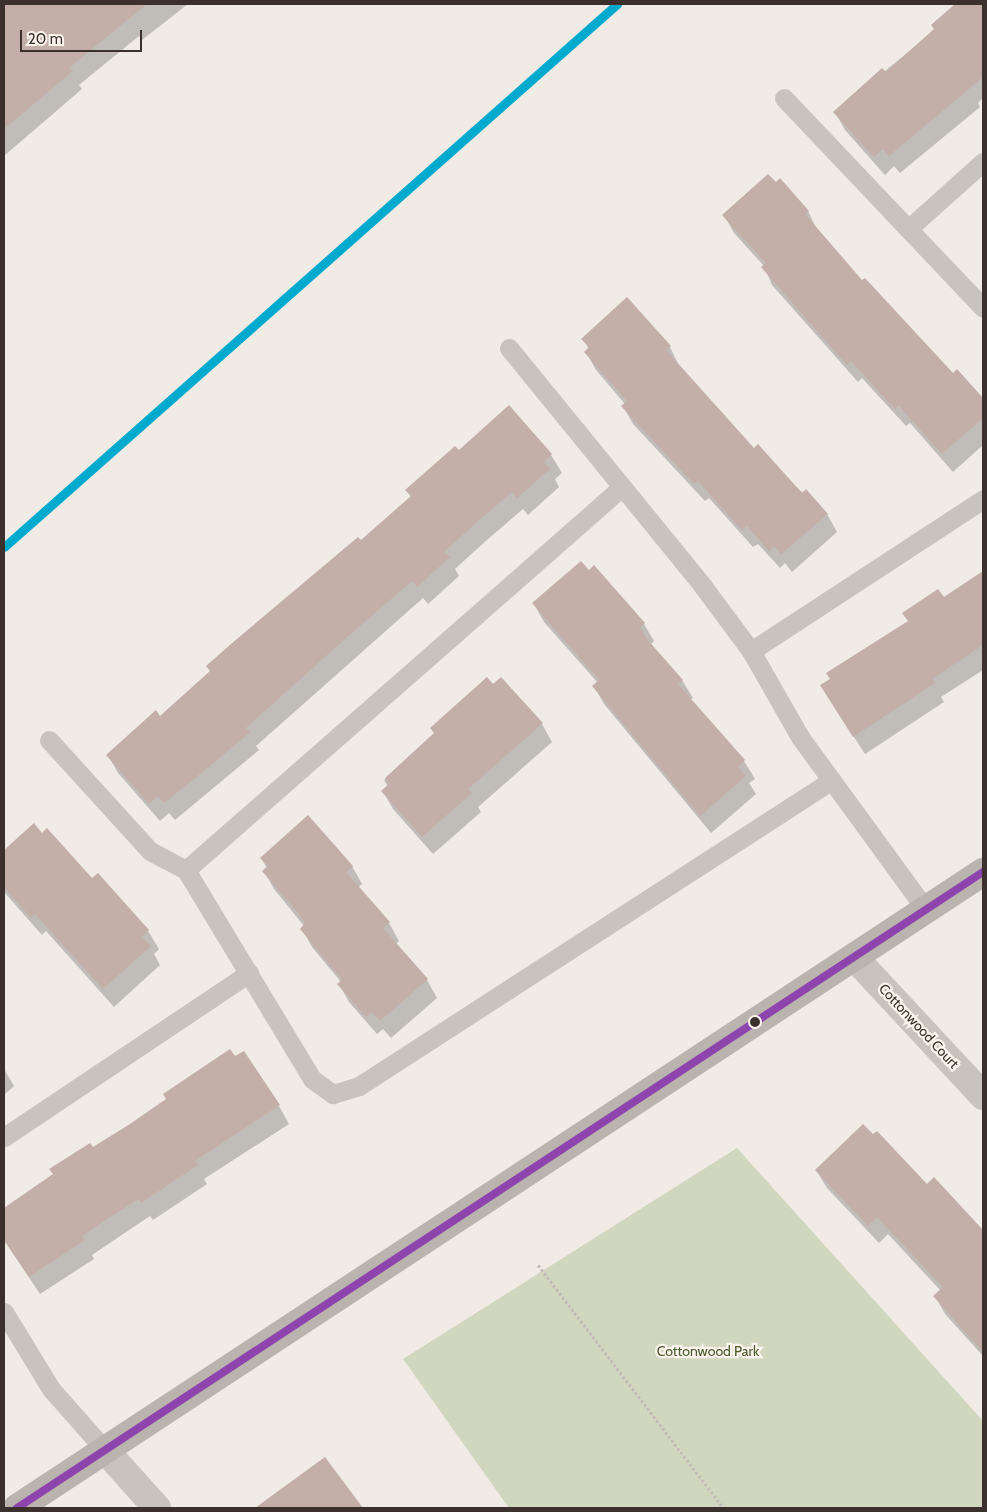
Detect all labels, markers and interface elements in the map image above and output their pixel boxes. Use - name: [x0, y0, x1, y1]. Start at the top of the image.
- scale bar: [22, 20, 145, 52]
- text: 20 m: [28, 30, 63, 48]
- street label: Cottonwood Court: [875, 980, 963, 1072]
- unlabelled marker: [750, 1017, 760, 1027]
- park label: Cottonwood Park: [657, 1343, 759, 1359]

